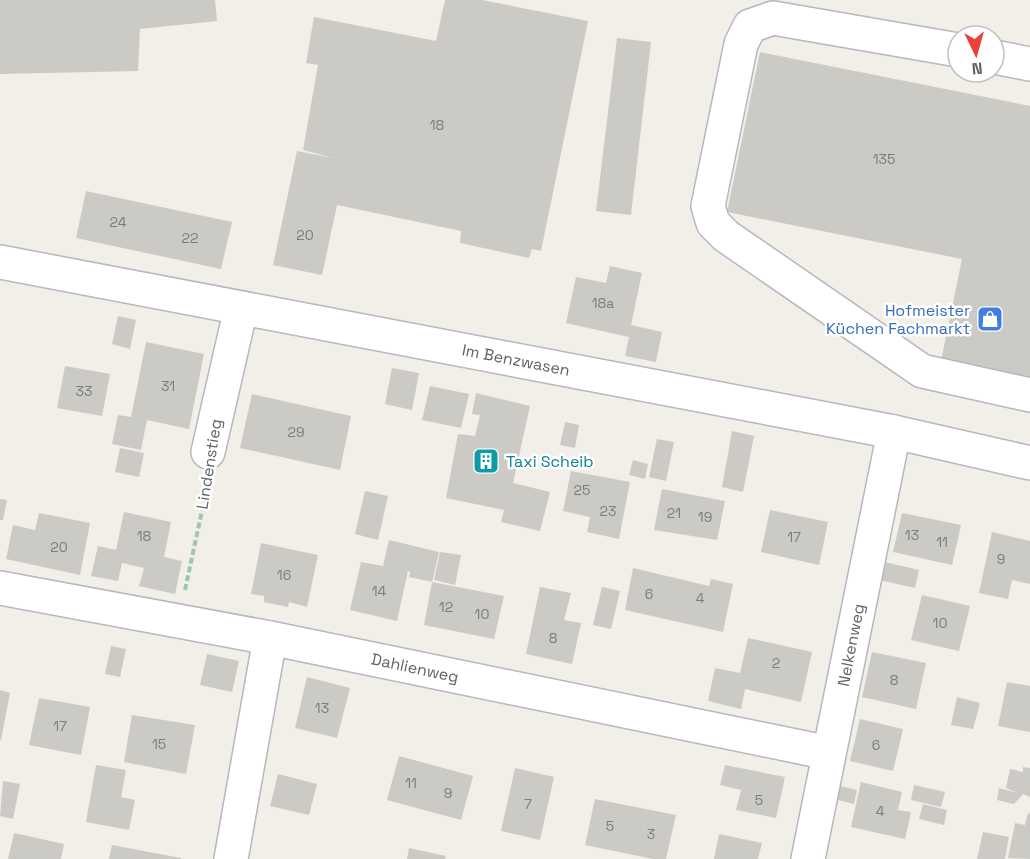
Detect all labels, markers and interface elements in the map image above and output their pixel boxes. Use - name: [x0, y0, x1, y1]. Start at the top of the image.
- north arrow: [946, 24, 1006, 84]
- text: N: [971, 58, 984, 79]
- house number: 18: [430, 116, 445, 134]
- house number: 135: [873, 150, 895, 168]
- house number: 24: [110, 213, 127, 231]
- house number: 20: [296, 226, 314, 244]
- house number: 22: [182, 229, 198, 247]
- house number: 18a: [592, 294, 614, 312]
- place label: Hofmeister Küchen Fachmarkt: [826, 300, 970, 339]
- shop icon: Hofmeister Küchen Fachmarkt: [975, 304, 1005, 334]
- street label: Im Benzwasen: [460, 339, 572, 381]
- house number: 31: [161, 377, 175, 395]
- house number: 33: [76, 382, 92, 400]
- street label: Lindenstieg: [191, 417, 227, 511]
- house number: 29: [288, 423, 304, 441]
- building icon: Taxi Scheib: [471, 446, 501, 476]
- place label: Taxi Scheib: [506, 451, 594, 472]
- house number: 25: [574, 481, 590, 499]
- house number: 23: [600, 502, 616, 520]
- house number: 21: [667, 504, 681, 522]
- house number: 19: [698, 508, 712, 526]
- house number: 13: [905, 526, 919, 544]
- house number: 18: [137, 527, 152, 545]
- house number: 17: [787, 528, 801, 546]
- house number: 11: [936, 533, 948, 551]
- house number: 20: [50, 538, 68, 556]
- house number: 9: [997, 550, 1005, 568]
- house number: 16: [277, 566, 291, 584]
- house number: 14: [372, 582, 387, 600]
- house number: 6: [645, 585, 653, 603]
- house number: 4: [696, 589, 705, 607]
- house number: 12: [439, 598, 453, 616]
- street label: Nelkenweg: [833, 602, 869, 688]
- house number: 10: [475, 605, 489, 623]
- house number: 10: [933, 614, 947, 632]
- house number: 8: [549, 629, 558, 647]
- street label: Dahlienweg: [369, 648, 461, 688]
- house number: 2: [772, 654, 780, 672]
- house number: 8: [890, 671, 899, 689]
- house number: 13: [315, 699, 329, 717]
- house number: 17: [53, 717, 67, 735]
- house number: 15: [152, 735, 166, 753]
- house number: 6: [872, 736, 880, 754]
- house number: 11: [405, 774, 417, 792]
- house number: 9: [444, 784, 452, 802]
- house number: 5: [755, 791, 763, 809]
- house number: 7: [524, 795, 532, 813]
- house number: 4: [876, 802, 885, 820]
- house number: 5: [606, 817, 614, 835]
- house number: 3: [647, 825, 655, 843]

